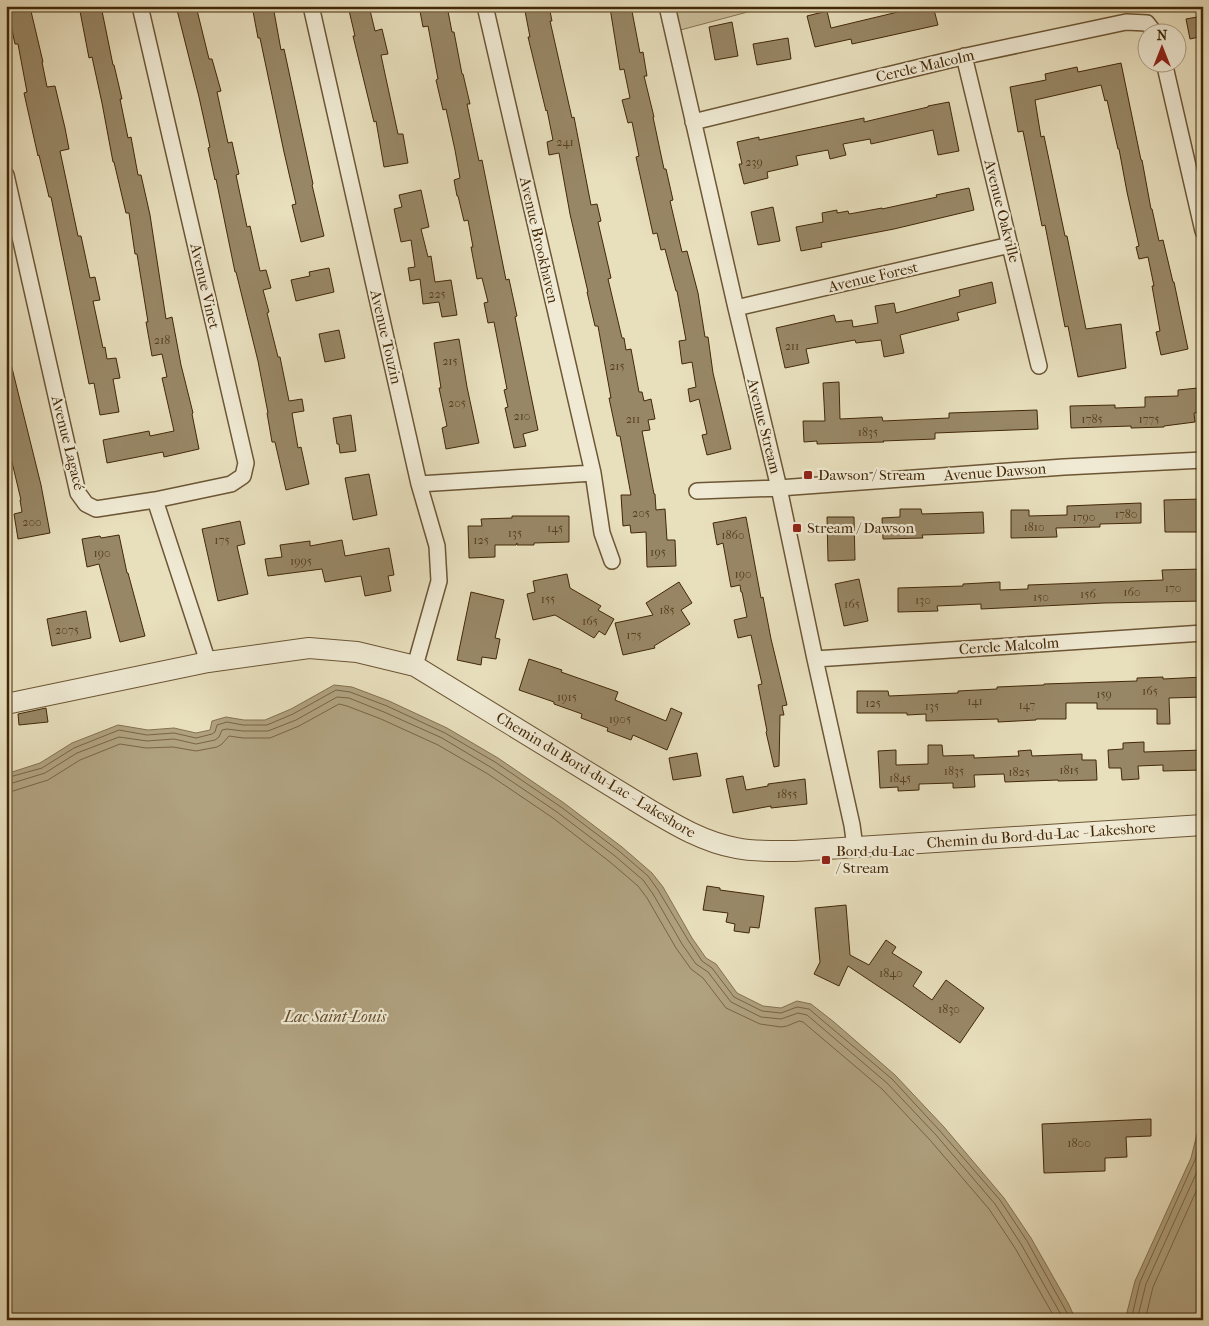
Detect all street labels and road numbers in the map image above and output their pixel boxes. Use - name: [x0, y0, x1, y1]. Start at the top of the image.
- street label: Cercle Malcolm: [874, 46, 977, 86]
- street label: Avenue Oakville: [980, 157, 1024, 265]
- street label: Avenue Brookhaven: [516, 174, 562, 305]
- street label: Avenue Vinet: [186, 241, 224, 331]
- street label: Avenue Forest: [825, 258, 920, 296]
- street label: Avenue Touzin: [366, 287, 406, 386]
- street label: Avenue Stream: [743, 375, 785, 476]
- street label: Avenue Lagacé: [47, 393, 89, 493]
- street label: Avenue Dawson: [942, 459, 1047, 485]
- street label: Cercle Malcolm: [958, 633, 1060, 658]
- street label: Chemin du Bord-du-Lac - Lakeshore: [493, 708, 699, 842]
- street label: Chemin du Bord-du-Lac - Lakeshore: [926, 818, 1157, 852]

